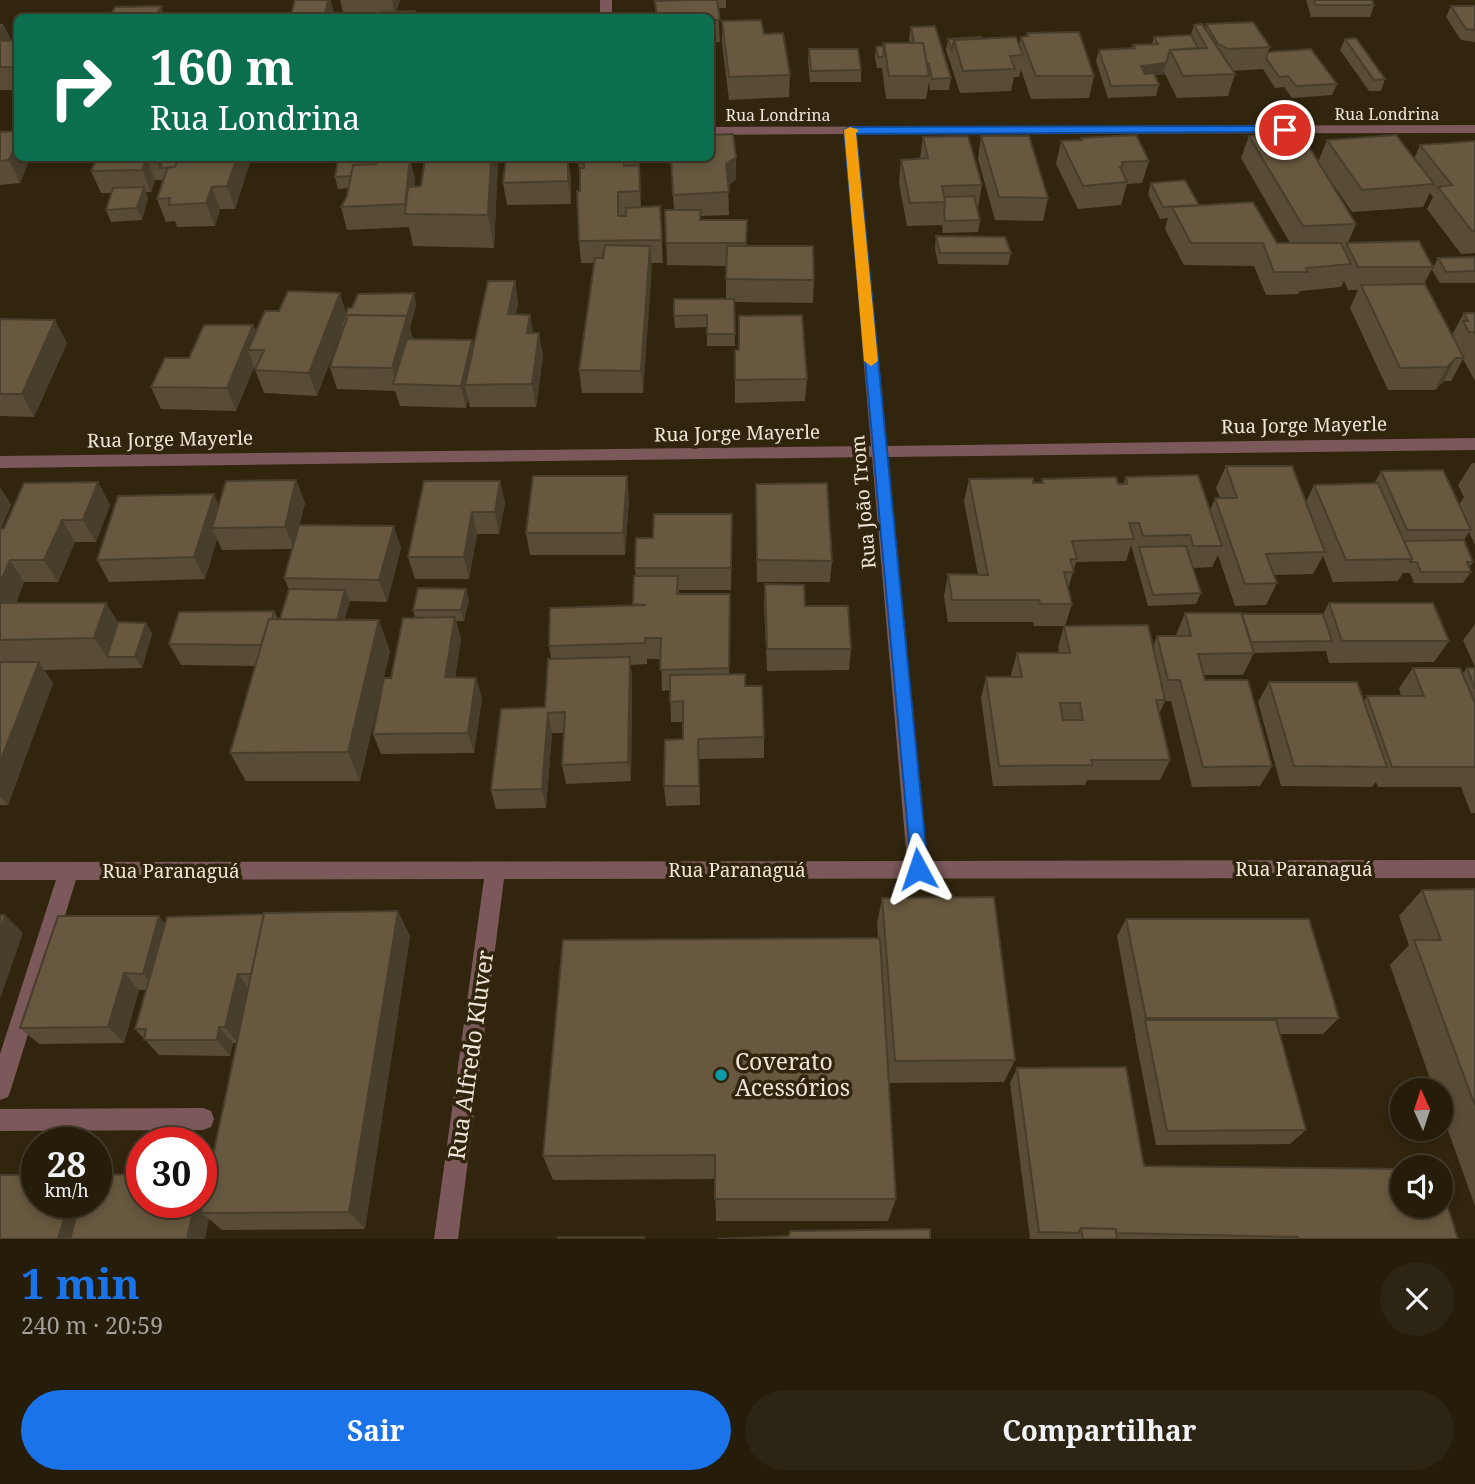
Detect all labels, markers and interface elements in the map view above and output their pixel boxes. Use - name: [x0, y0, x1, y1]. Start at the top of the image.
- text: 160 m: [150, 33, 294, 99]
- icon: right: [35, 42, 126, 133]
- text: Rua Londrina: [150, 96, 360, 139]
- pin: [1255, 100, 1315, 160]
- street label: Rua Londrina: [1334, 103, 1440, 125]
- street label: Rua Londrina: [725, 104, 831, 126]
- icon: arrive: [1266, 111, 1304, 149]
- street label: Rua Jorge Mayerle: [1221, 411, 1387, 439]
- street label: Rua Jorge Mayerle: [654, 419, 820, 447]
- street label: Rua Jorge Mayerle: [87, 425, 253, 453]
- street label: Rua João Trom: [844, 434, 882, 570]
- position arrow: [881, 832, 955, 906]
- street label: Rua Paranaguá: [1235, 856, 1373, 882]
- street label: Rua Paranaguá: [668, 857, 806, 883]
- street label: Rua Paranaguá: [102, 858, 240, 884]
- street label: Rua Alfredo Kluver: [439, 948, 501, 1162]
- place label: Coverato Acessórios: [735, 1045, 850, 1103]
- marker: Coverato Acessórios: [713, 1067, 729, 1083]
- north arrow: [1390, 1078, 1452, 1141]
- map controls: [1390, 1078, 1453, 1218]
- speed limit sign: 30: [126, 1127, 217, 1218]
- text: 28: [47, 1140, 86, 1187]
- button: sound: [1390, 1155, 1453, 1218]
- text: km/h: [44, 1178, 89, 1202]
- text: 1 min: [21, 1254, 140, 1311]
- button: close: [1380, 1262, 1454, 1336]
- text: 240 m · 20:59: [21, 1309, 163, 1341]
- button: Sair: [21, 1390, 731, 1470]
- button: Compartilhar: [745, 1390, 1454, 1470]

